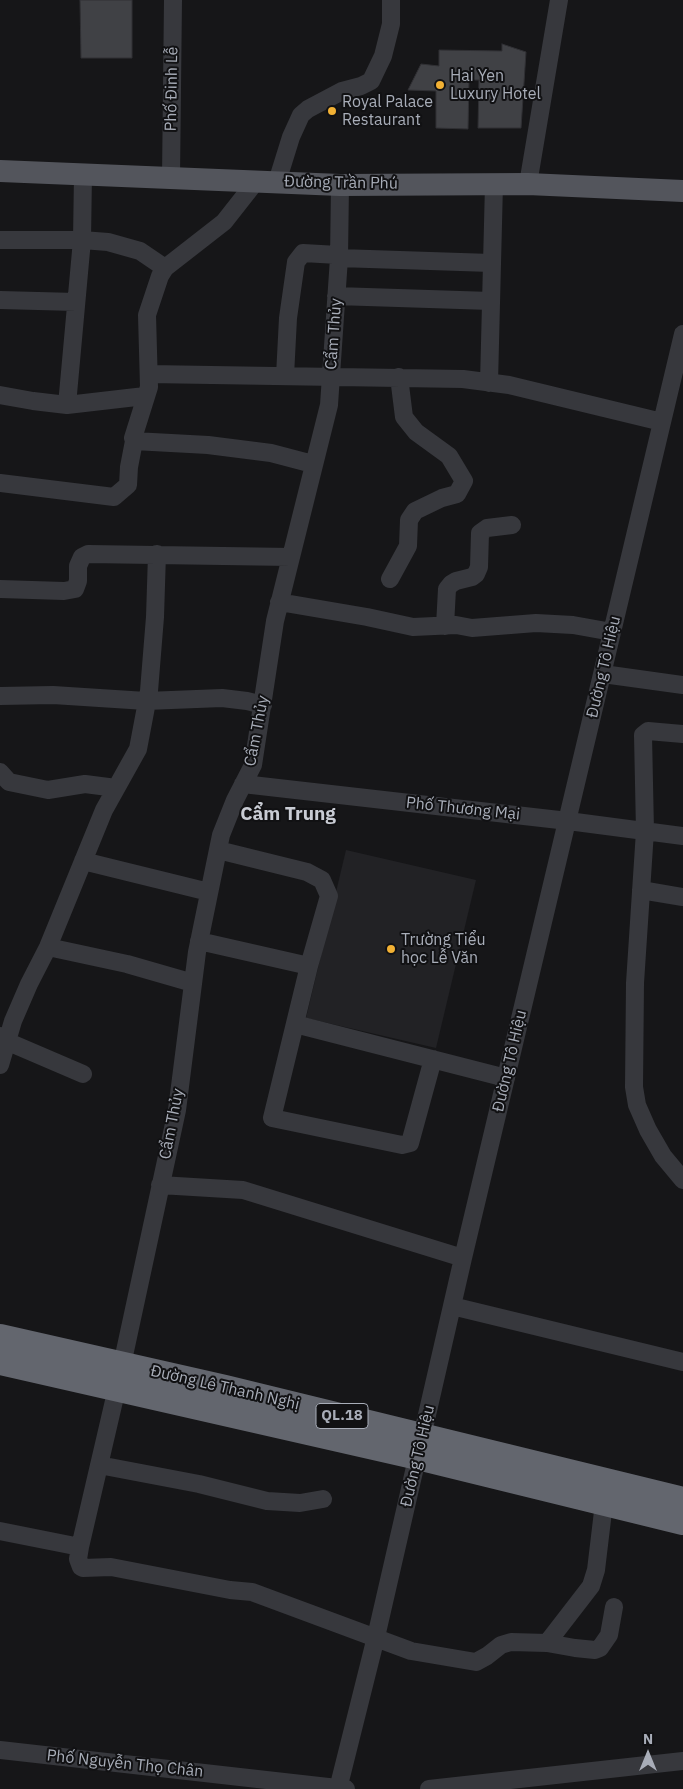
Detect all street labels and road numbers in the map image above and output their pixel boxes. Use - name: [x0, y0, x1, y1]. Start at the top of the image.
- street label: Phố Đinh Lễ: [162, 46, 182, 132]
- street label: Đường Trần Phú: [284, 172, 398, 194]
- street label: Cẩm Thủy: [322, 298, 346, 370]
- street label: Đường Tô Hiệu: [583, 614, 625, 720]
- street label: Cẩm Thủy: [241, 694, 273, 768]
- street label: Phố Thương Mại: [405, 793, 521, 825]
- street label: Đường Tô Hiệu: [489, 1008, 531, 1114]
- street label: Cẩm Thủy: [156, 1087, 188, 1161]
- street label: Đường Lê Thanh Nghị: [149, 1362, 301, 1414]
- street label: Đường Tô Hiệu: [397, 1403, 439, 1509]
- road number: QL.18: [316, 1404, 368, 1428]
- street label: Phố Nguyễn Thọ Chân: [46, 1746, 204, 1782]

